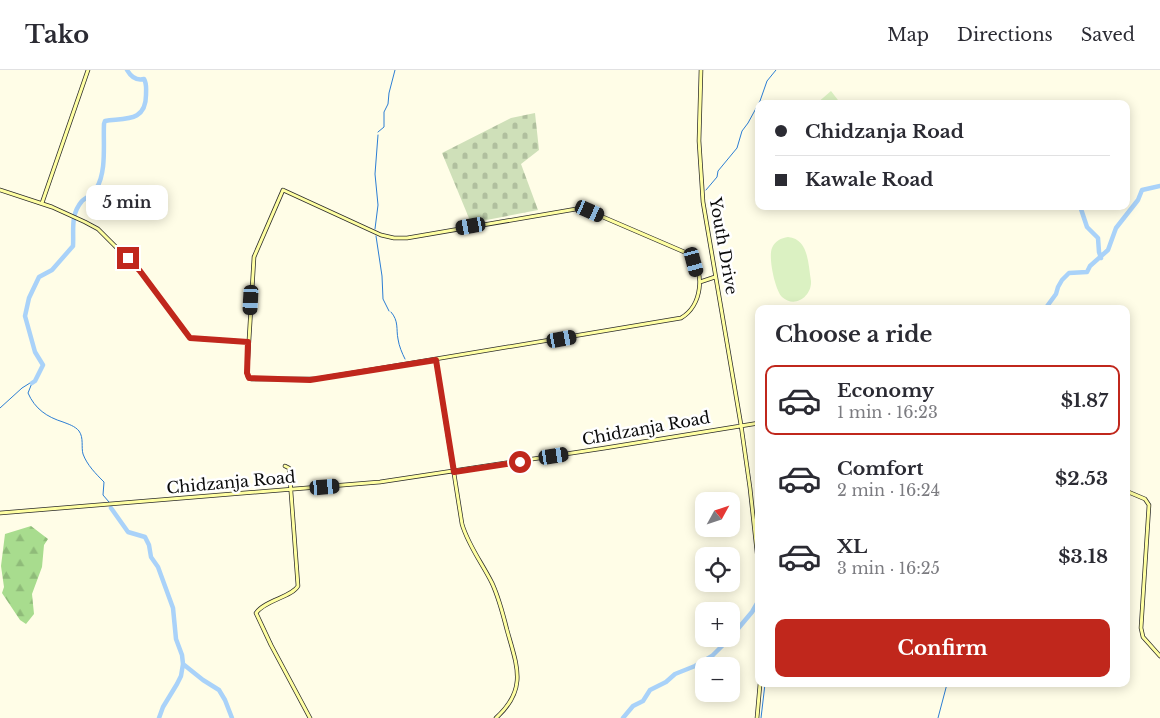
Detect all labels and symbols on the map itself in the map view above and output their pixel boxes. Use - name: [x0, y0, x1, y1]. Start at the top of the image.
- callout: 5 min: [87, 186, 169, 220]
- street label: Youth Drive: [705, 195, 742, 296]
- car: [573, 198, 606, 224]
- car: [454, 216, 487, 236]
- car: [682, 246, 705, 278]
- route end: [117, 247, 139, 269]
- car: [242, 285, 259, 315]
- car: [545, 329, 578, 349]
- street label: Chidzanja Road: [580, 407, 712, 449]
- car: [538, 446, 569, 466]
- route start: [509, 451, 531, 473]
- street label: Chidzanja Road: [166, 466, 297, 498]
- car: [309, 478, 340, 496]
- north arrow: [695, 492, 740, 538]

